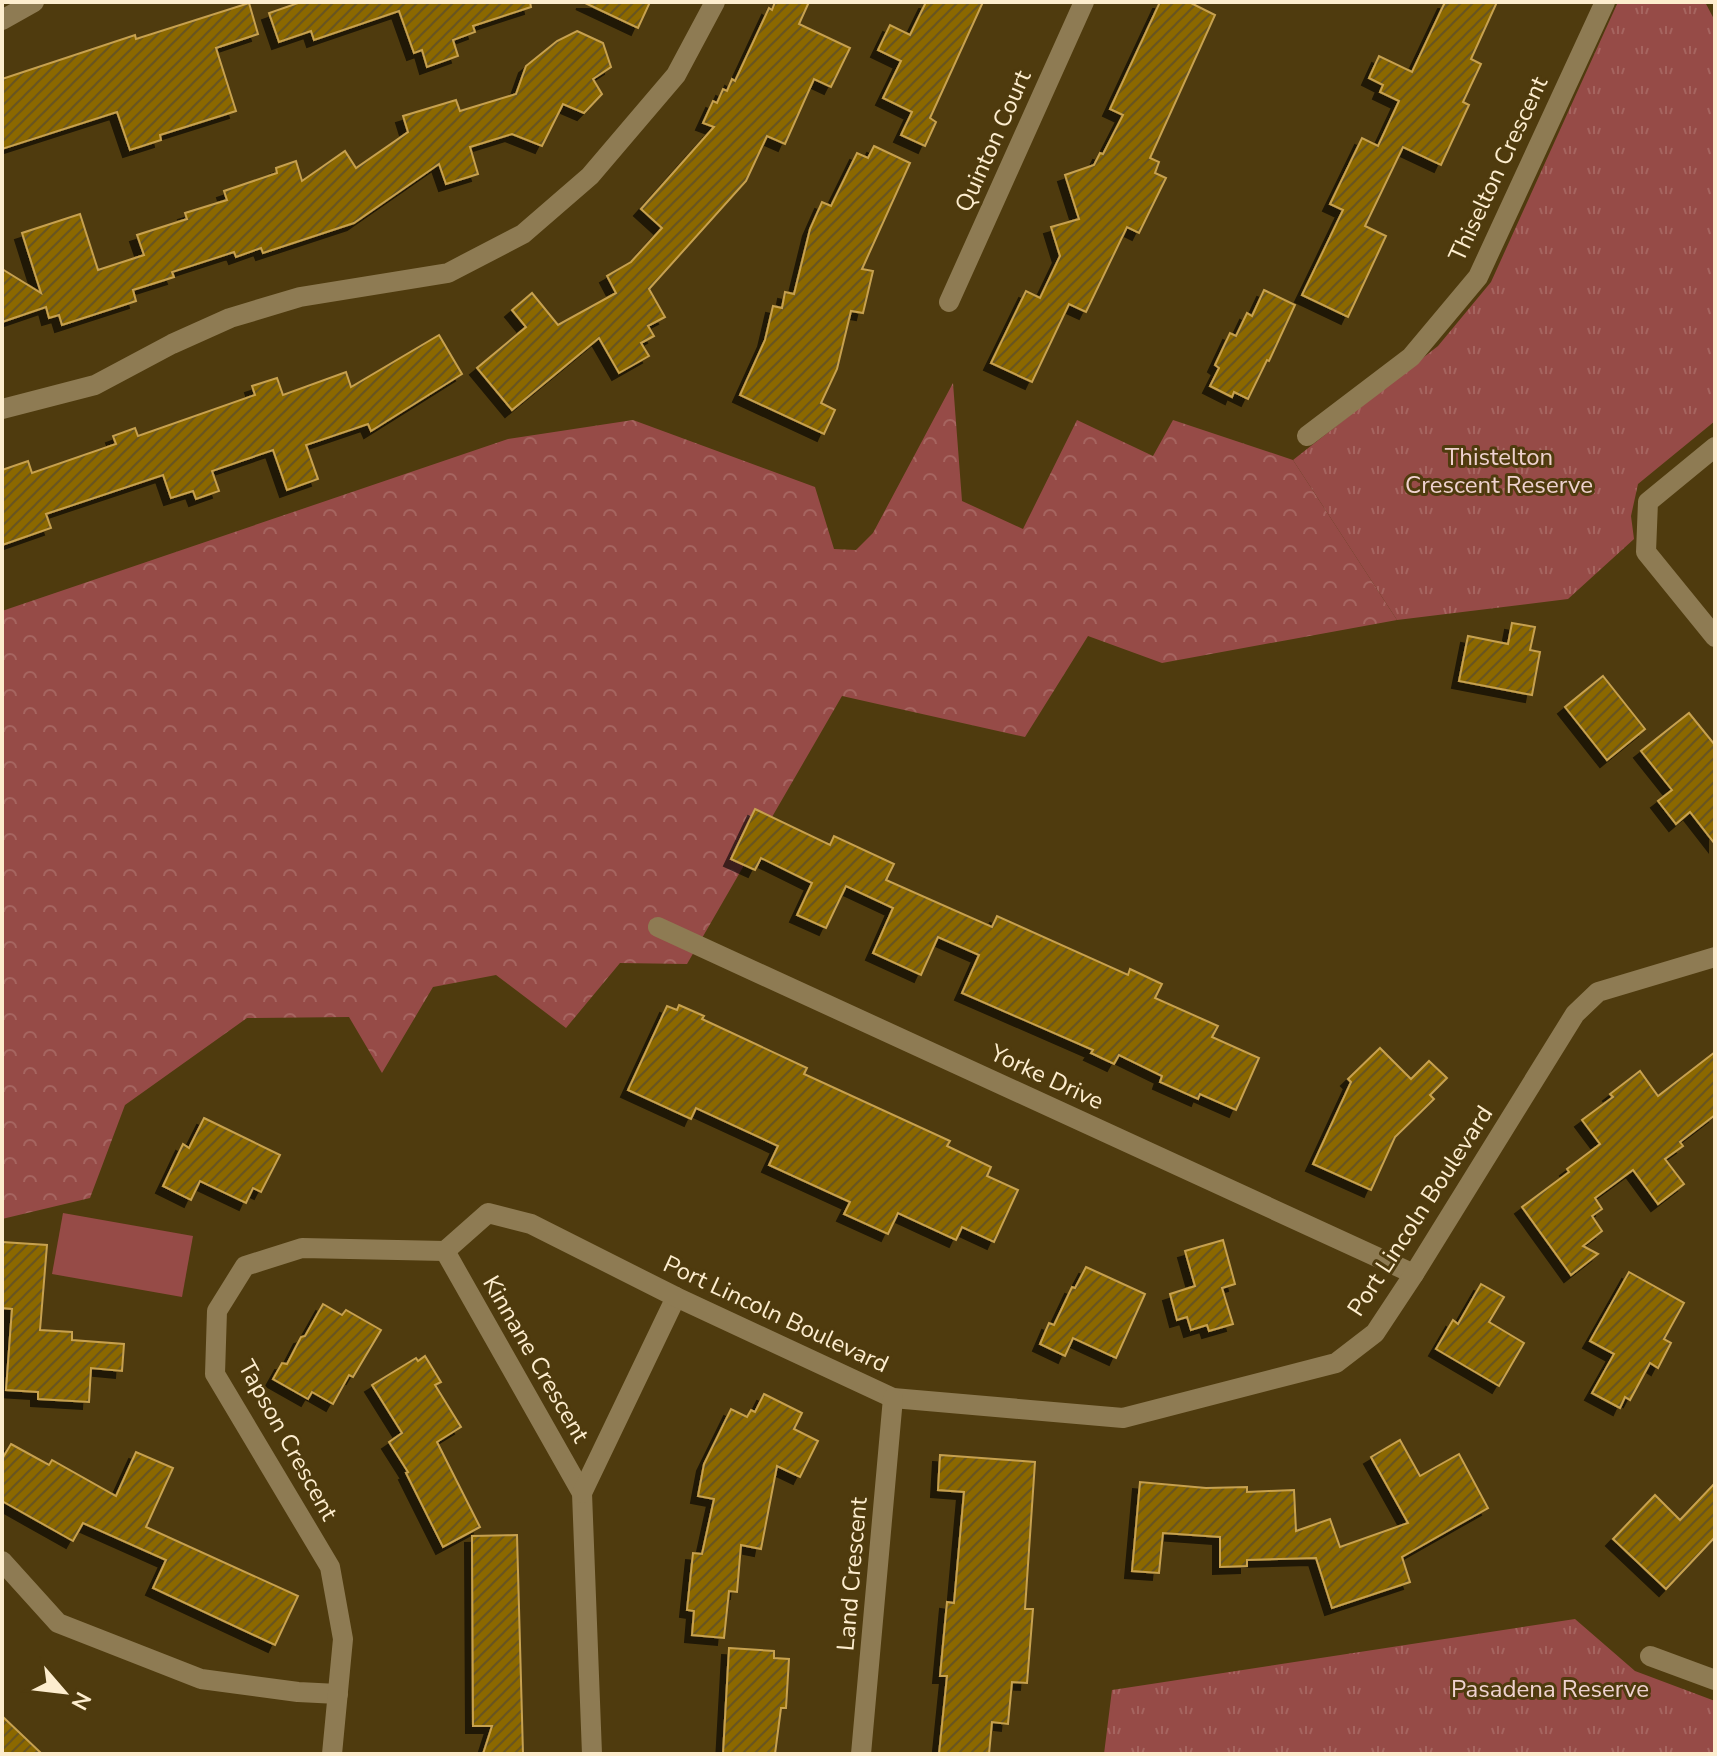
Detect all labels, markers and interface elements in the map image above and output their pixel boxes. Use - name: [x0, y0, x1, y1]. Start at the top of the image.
- street label: Quinton Court: [947, 64, 1039, 217]
- street label: Thiselton Crescent: [1441, 71, 1555, 267]
- park label: Thistelton Crescent Reserve: [1405, 441, 1593, 501]
- street label: Yorke Drive: [984, 1036, 1109, 1117]
- street label: Port Lincoln Boulevard: [1340, 1100, 1500, 1322]
- street label: Port Lincoln Boulevard: [658, 1248, 894, 1380]
- street label: Kinnane Crescent: [475, 1270, 597, 1449]
- street label: Tapson Crescent: [231, 1354, 346, 1526]
- street label: Land Crescent: [829, 1495, 875, 1652]
- north arrow: [24, 1652, 104, 1732]
- park label: Pasadena Reserve: [1451, 1673, 1649, 1705]
- text: N: [64, 1687, 98, 1715]

